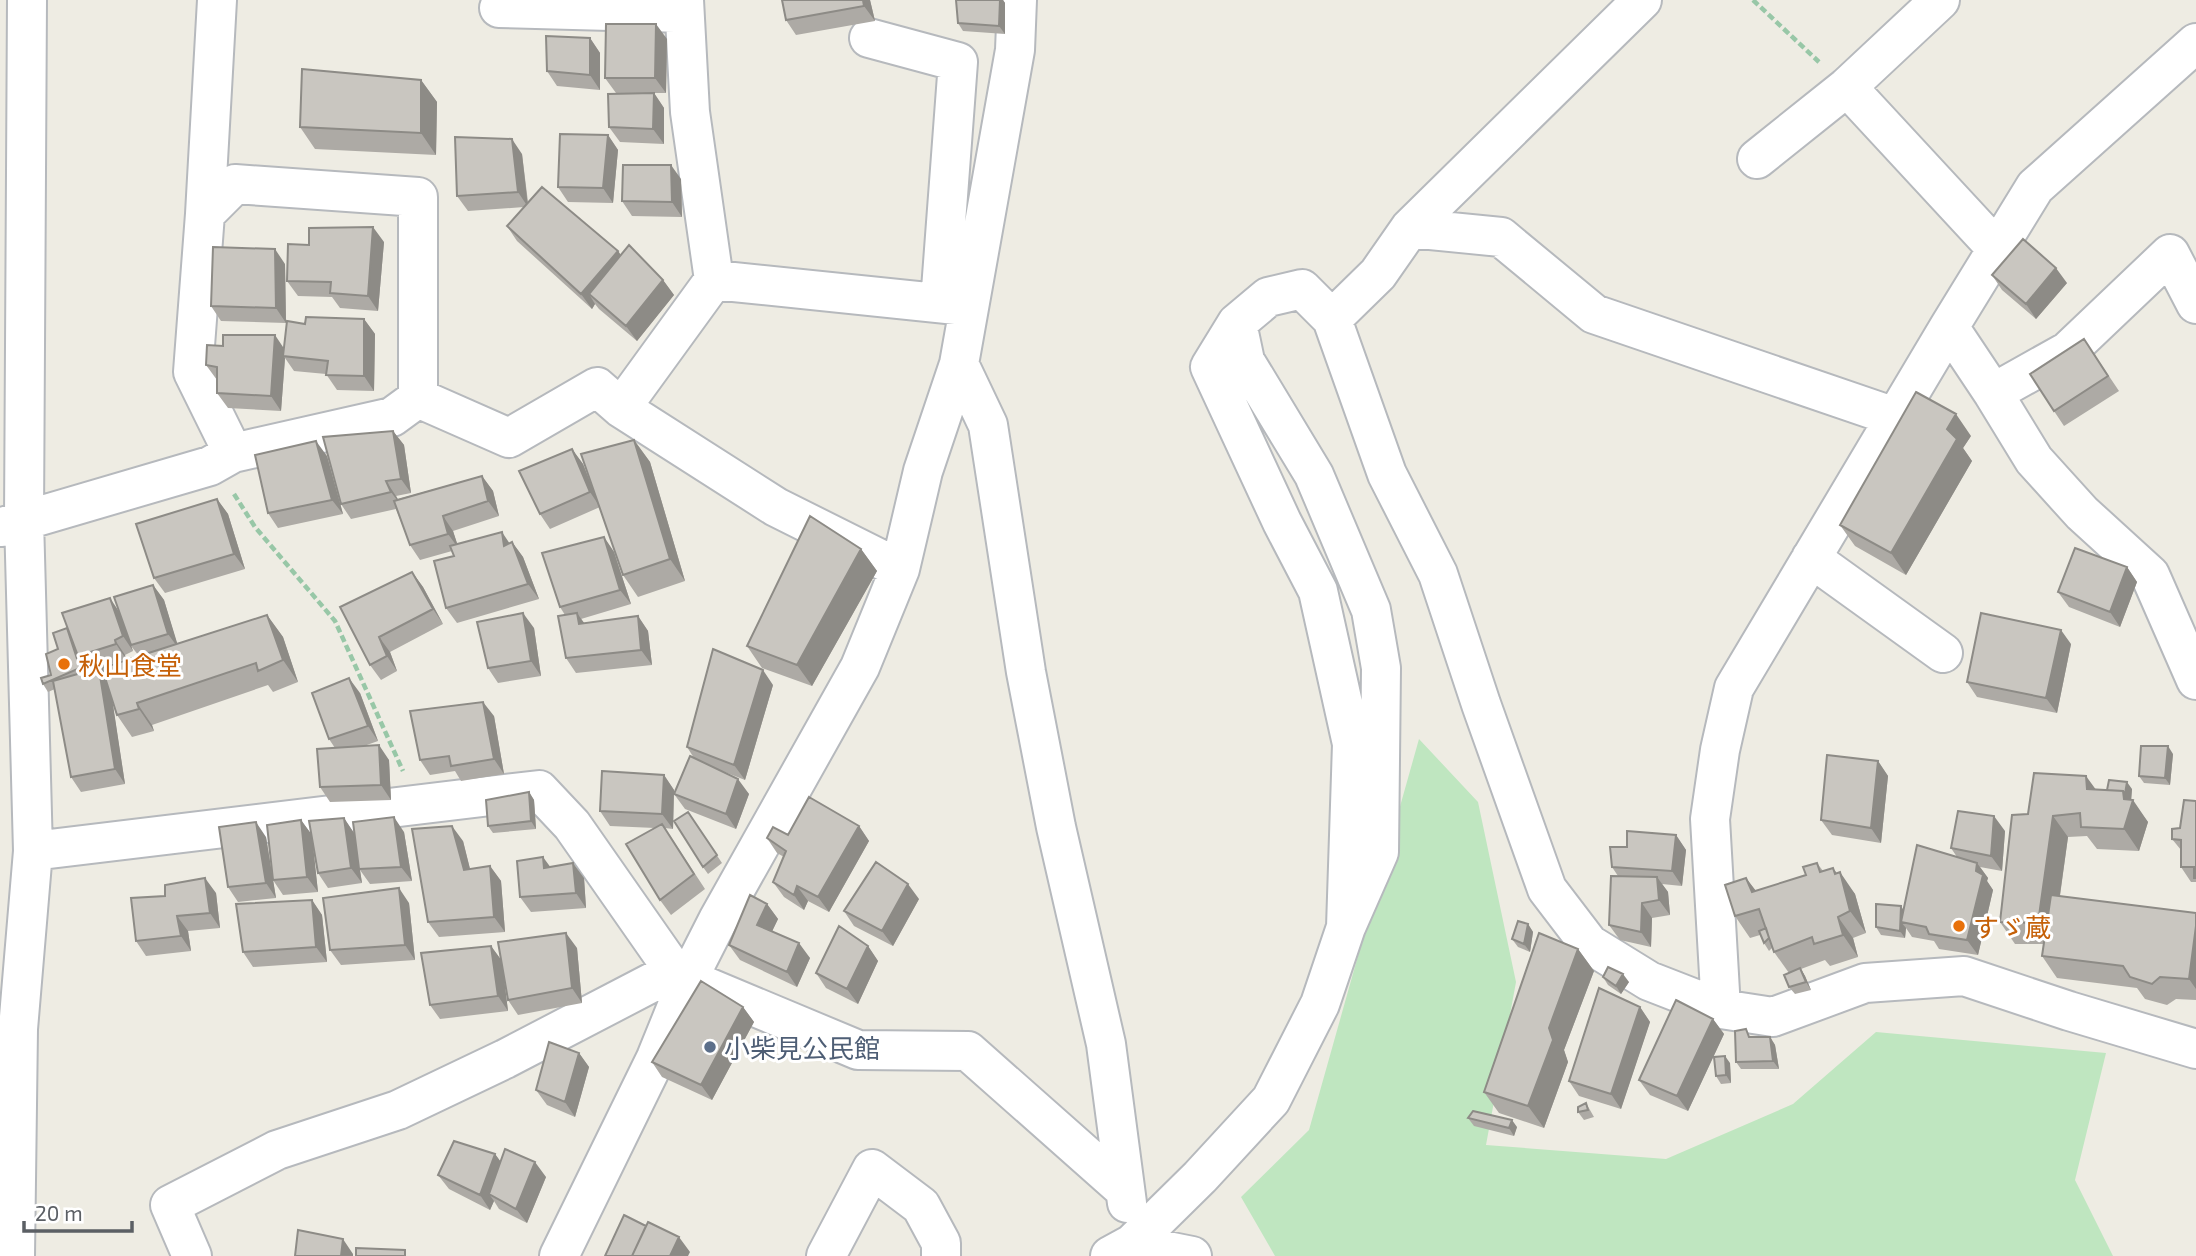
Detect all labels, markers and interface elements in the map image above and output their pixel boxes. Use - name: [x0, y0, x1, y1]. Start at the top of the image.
- place label: 秋山食堂: [78, 649, 182, 680]
- marker: 秋山食堂: [56, 656, 72, 672]
- place label: すゞ蔵: [1973, 911, 2051, 942]
- marker: すゞ蔵: [1951, 918, 1967, 934]
- place label: 小柴見公民館: [724, 1032, 880, 1063]
- marker: 小柴見公民館: [702, 1039, 718, 1055]
- scale bar: [24, 1190, 133, 1234]
- text: 20 m: [35, 1200, 83, 1225]

